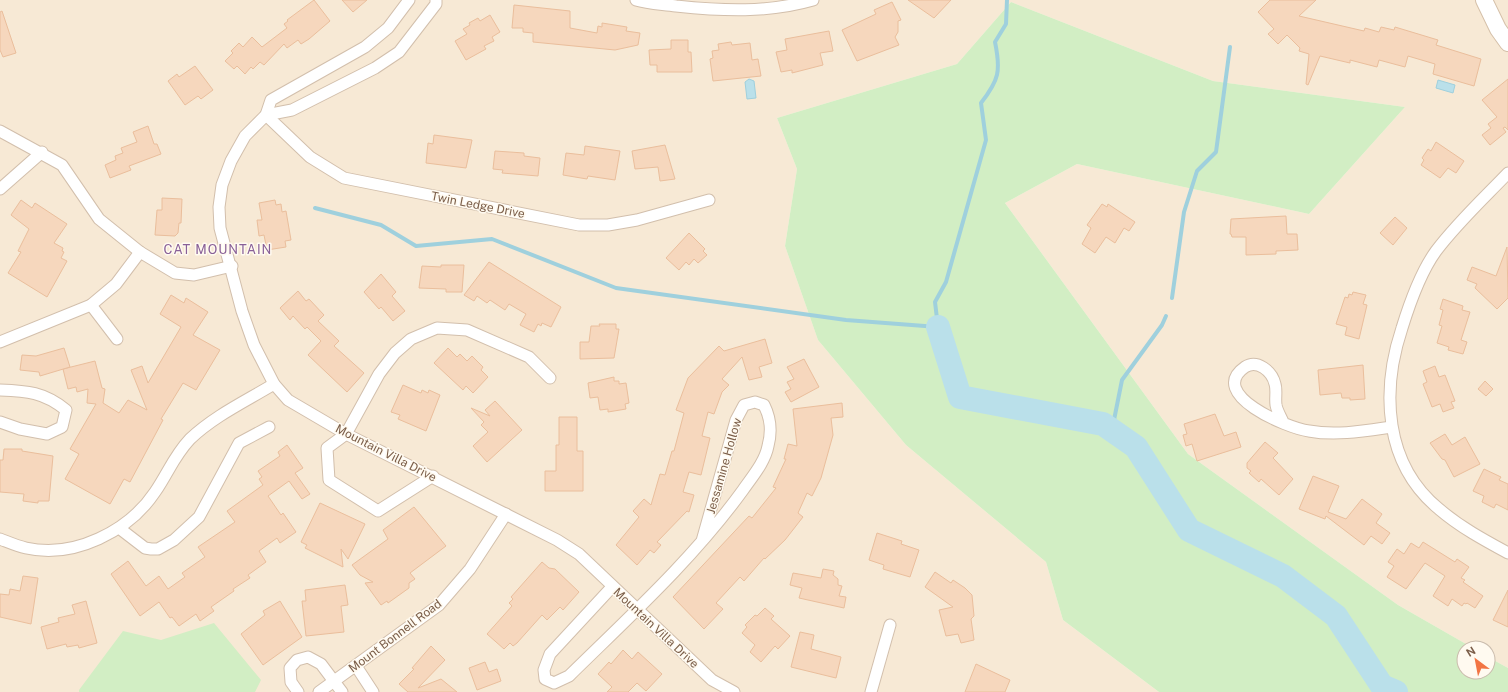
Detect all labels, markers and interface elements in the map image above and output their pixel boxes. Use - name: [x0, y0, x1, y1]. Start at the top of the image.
- street label: Twin Ledge Drive: [430, 189, 526, 221]
- district label: CAT MOUNTAIN: [164, 242, 272, 257]
- street label: Jessamine Hollow: [704, 416, 745, 515]
- street label: Mountain Villa Drive: [333, 421, 439, 485]
- street label: Mountain Villa Drive: [611, 585, 702, 671]
- street label: Mount Bonnell Road: [346, 597, 444, 675]
- north arrow: [1456, 640, 1496, 680]
- text: N: [1464, 644, 1478, 659]

